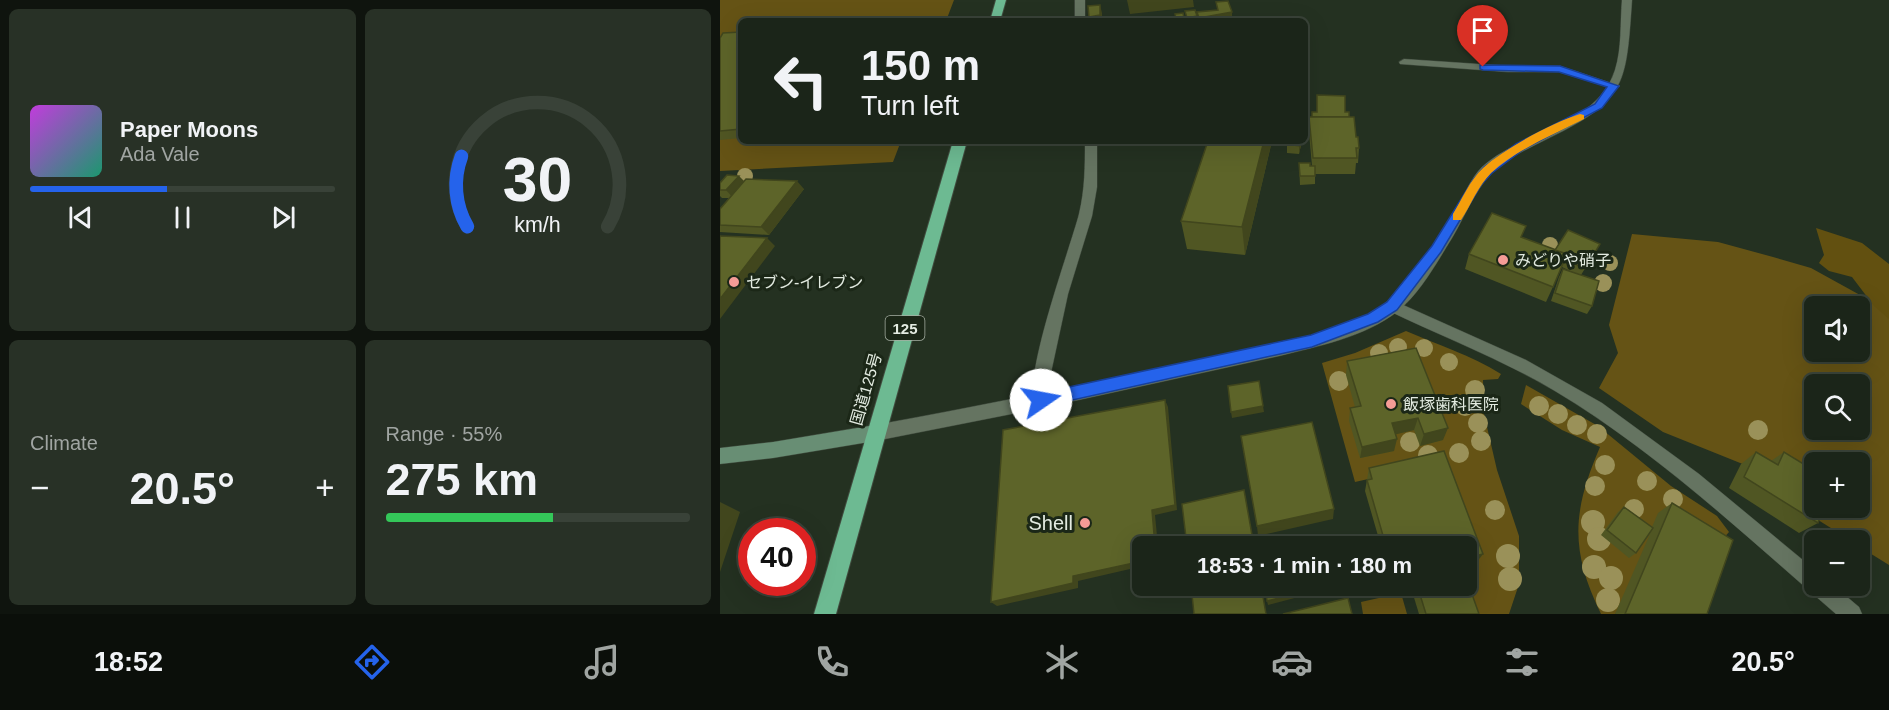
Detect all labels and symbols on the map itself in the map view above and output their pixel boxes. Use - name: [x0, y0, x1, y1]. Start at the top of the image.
- pin: [1457, 5, 1508, 67]
- place label: みどりや硝子: [1515, 252, 1611, 269]
- marker: みどりや硝子: [1496, 253, 1510, 267]
- place label: セブン-イレブン: [746, 274, 863, 291]
- marker: セブン-イレブン: [727, 275, 741, 289]
- road number: 125: [886, 316, 924, 340]
- street label: 国道125号: [848, 351, 884, 427]
- position arrow: [1009, 368, 1073, 432]
- place label: 飯塚歯科医院: [1403, 396, 1499, 413]
- marker: 飯塚歯科医院: [1384, 397, 1398, 411]
- place label: Shell: [1029, 512, 1073, 534]
- marker: Shell: [1078, 516, 1092, 530]
- speed limit sign: 40: [738, 518, 816, 596]

